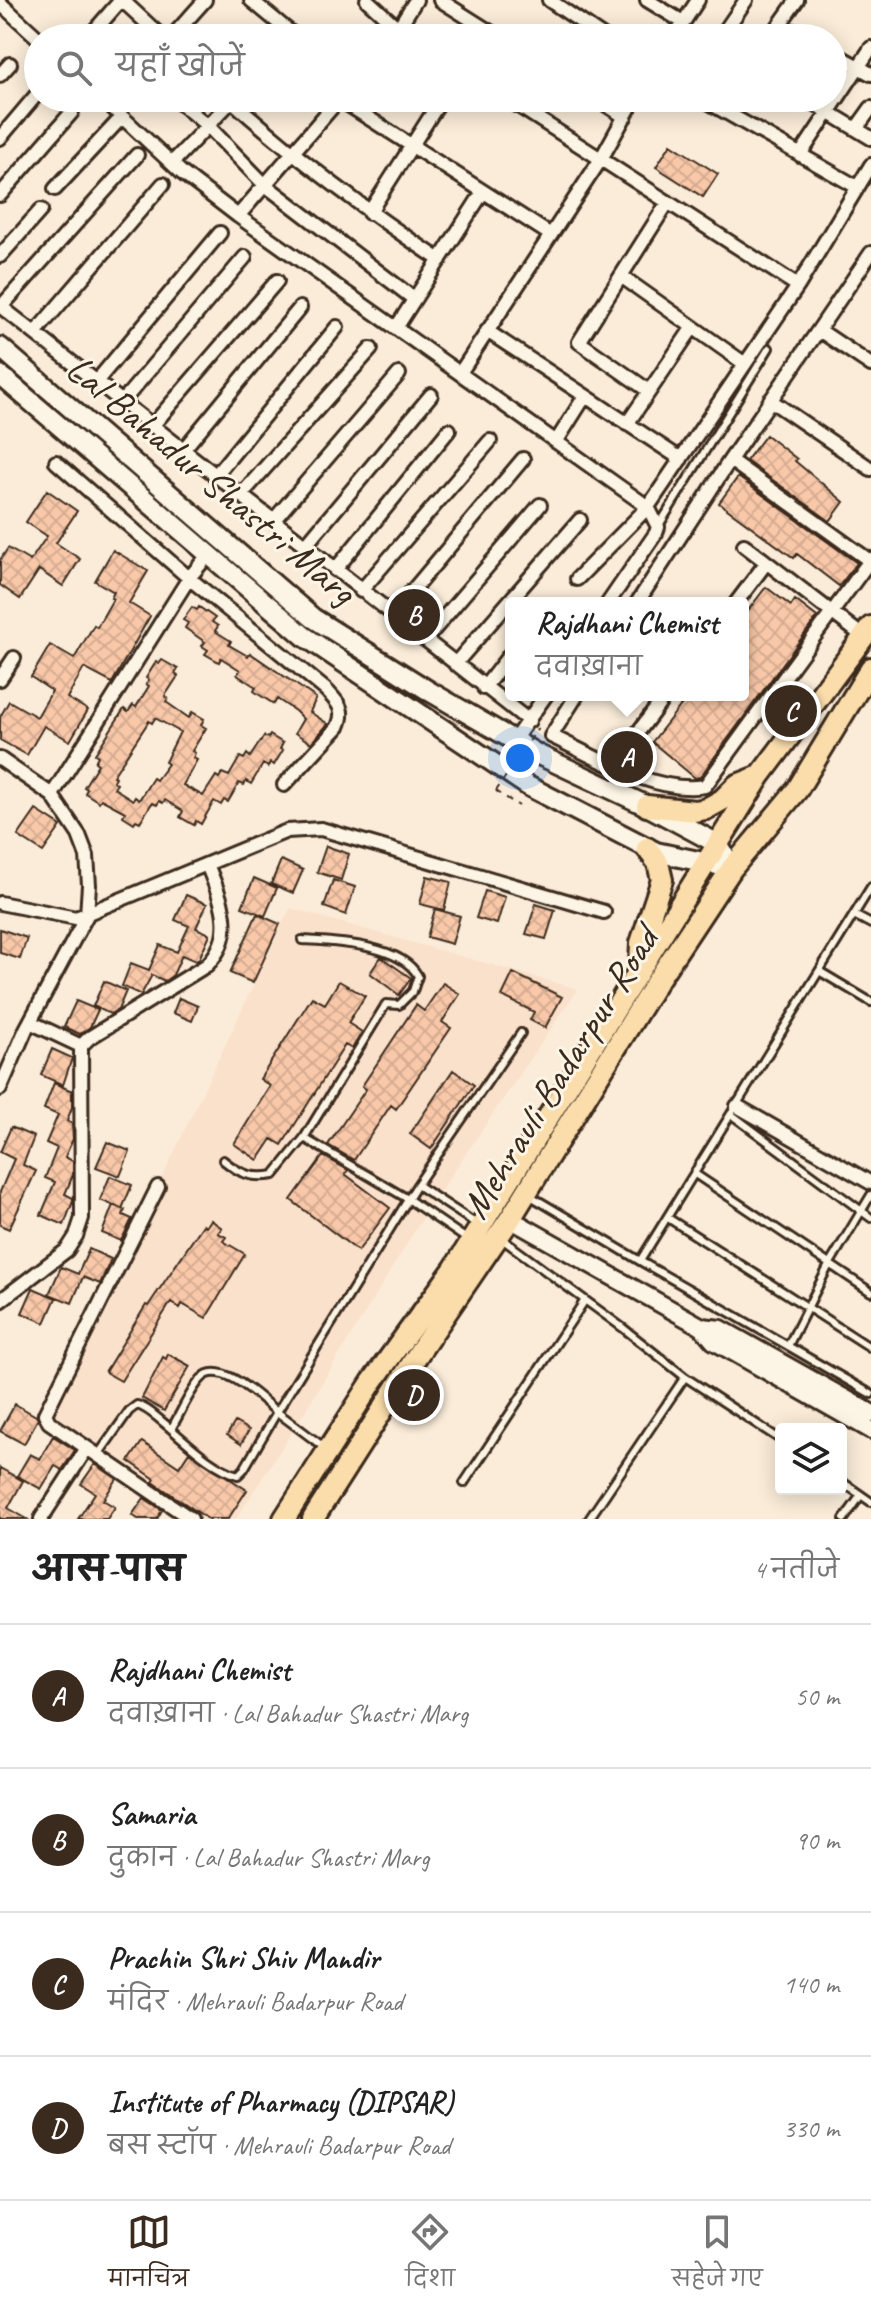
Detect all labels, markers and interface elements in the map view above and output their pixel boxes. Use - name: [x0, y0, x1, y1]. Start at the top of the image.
- search box: [24, 24, 847, 112]
- icon: search: [52, 46, 96, 90]
- text: यहाँ खोजें: [116, 47, 245, 85]
- street label: Lal Bahadur Shastri Marg: [56, 344, 368, 617]
- pin: B: [388, 585, 440, 645]
- popup: [505, 597, 749, 701]
- text: Rajdhani Chemist: [536, 604, 718, 642]
- text: दवाख़ाना: [536, 650, 642, 683]
- pin: C: [765, 681, 817, 741]
- pin: A: [601, 727, 653, 787]
- your location: [500, 738, 540, 778]
- street label: Mehrauli Badarpur Road: [450, 912, 673, 1227]
- pin: D: [388, 1365, 440, 1425]
- map controls: [775, 1423, 847, 1495]
- button: layers: [775, 1423, 847, 1495]
- text: आस-पास: [32, 1547, 185, 1590]
- text: 4 नतीजे: [754, 1553, 839, 1586]
- text: Rajdhani Chemist: [108, 1651, 291, 1689]
- text: A: [51, 1680, 65, 1713]
- text: 50 m: [795, 1680, 839, 1713]
- text: दवाख़ाना · Lal Bahadur Shastri Marg: [108, 1697, 468, 1730]
- text: Samaria: [108, 1795, 195, 1833]
- text: B: [51, 1824, 65, 1857]
- text: 90 m: [795, 1824, 839, 1857]
- text: दुकान · Lal Bahadur Shastri Marg: [108, 1841, 429, 1874]
- text: Prachin Shri Shiv Mandir: [108, 1939, 379, 1977]
- text: C: [52, 1968, 64, 2001]
- text: 140 m: [783, 1968, 839, 2001]
- text: मंदिर · Mehrauli Badarpur Road: [108, 1985, 403, 2018]
- text: Institute of Pharmacy (DIPSAR): [108, 2083, 453, 2121]
- text: D: [50, 2112, 66, 2145]
- text: 330 m: [783, 2112, 839, 2145]
- text: बस स्टॉप · Mehrauli Badarpur Road: [108, 2129, 450, 2162]
- tab: मानचित्र: [108, 2210, 189, 2303]
- tab: दिशा: [405, 2210, 455, 2303]
- tab: सहेजे गए: [672, 2210, 763, 2303]

